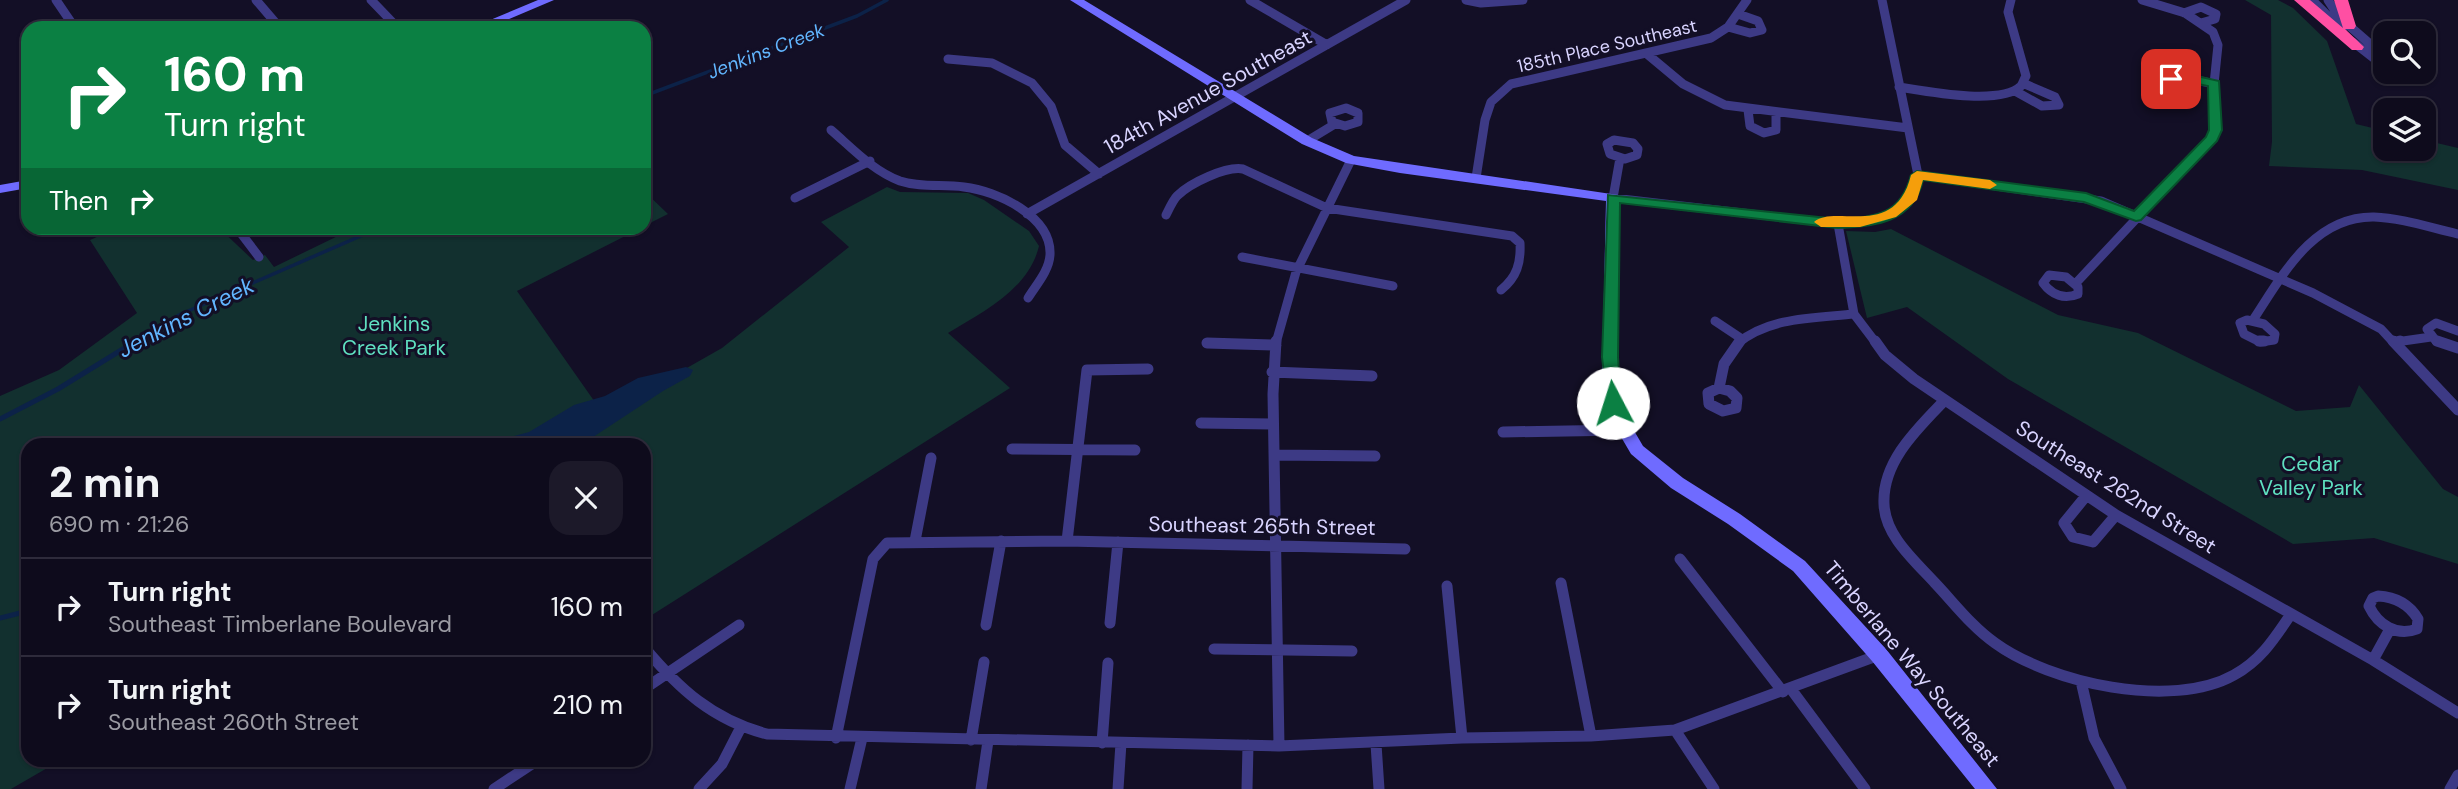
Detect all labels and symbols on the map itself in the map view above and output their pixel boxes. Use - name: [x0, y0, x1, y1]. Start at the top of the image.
- street label: 185th Place Southeast: [1515, 14, 1699, 78]
- water label: Jenkins Creek: [704, 17, 828, 85]
- street label: 184th Avenue Southeast: [1099, 23, 1317, 161]
- pin: [2141, 49, 2201, 109]
- water label: Jenkins Creek: [113, 270, 259, 364]
- park label: Jenkins Creek Park: [342, 310, 446, 362]
- position arrow: [1576, 366, 1650, 440]
- street label: Southeast 262nd Street: [2010, 414, 2222, 560]
- park label: Cedar Valley Park: [2259, 450, 2363, 502]
- street label: Southeast 265th Street: [1148, 510, 1376, 542]
- street label: Timberlane Way Southeast: [1818, 555, 2006, 773]

